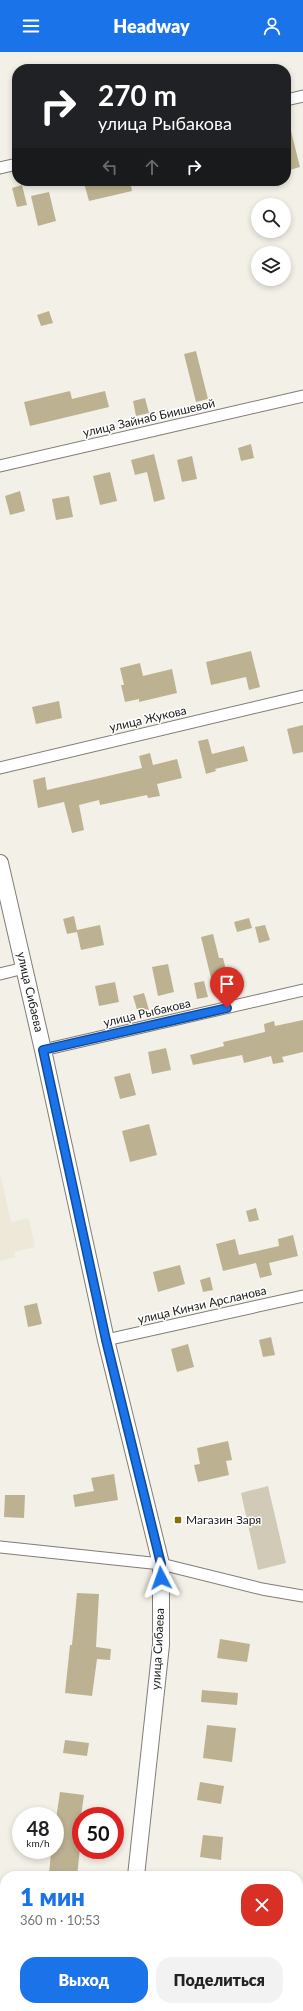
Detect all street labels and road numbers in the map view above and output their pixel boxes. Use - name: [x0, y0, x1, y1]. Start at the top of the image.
- street label: улица Зайнаб Биишевой: [81, 395, 217, 440]
- street label: улица Жукова: [108, 702, 188, 735]
- street label: улица Сибаева: [14, 950, 47, 1034]
- street label: улица Рыбакова: [102, 995, 192, 1030]
- street label: улица Кинзи Арсланова: [136, 1282, 268, 1327]
- street label: улица Сибаева: [148, 1608, 167, 1690]

